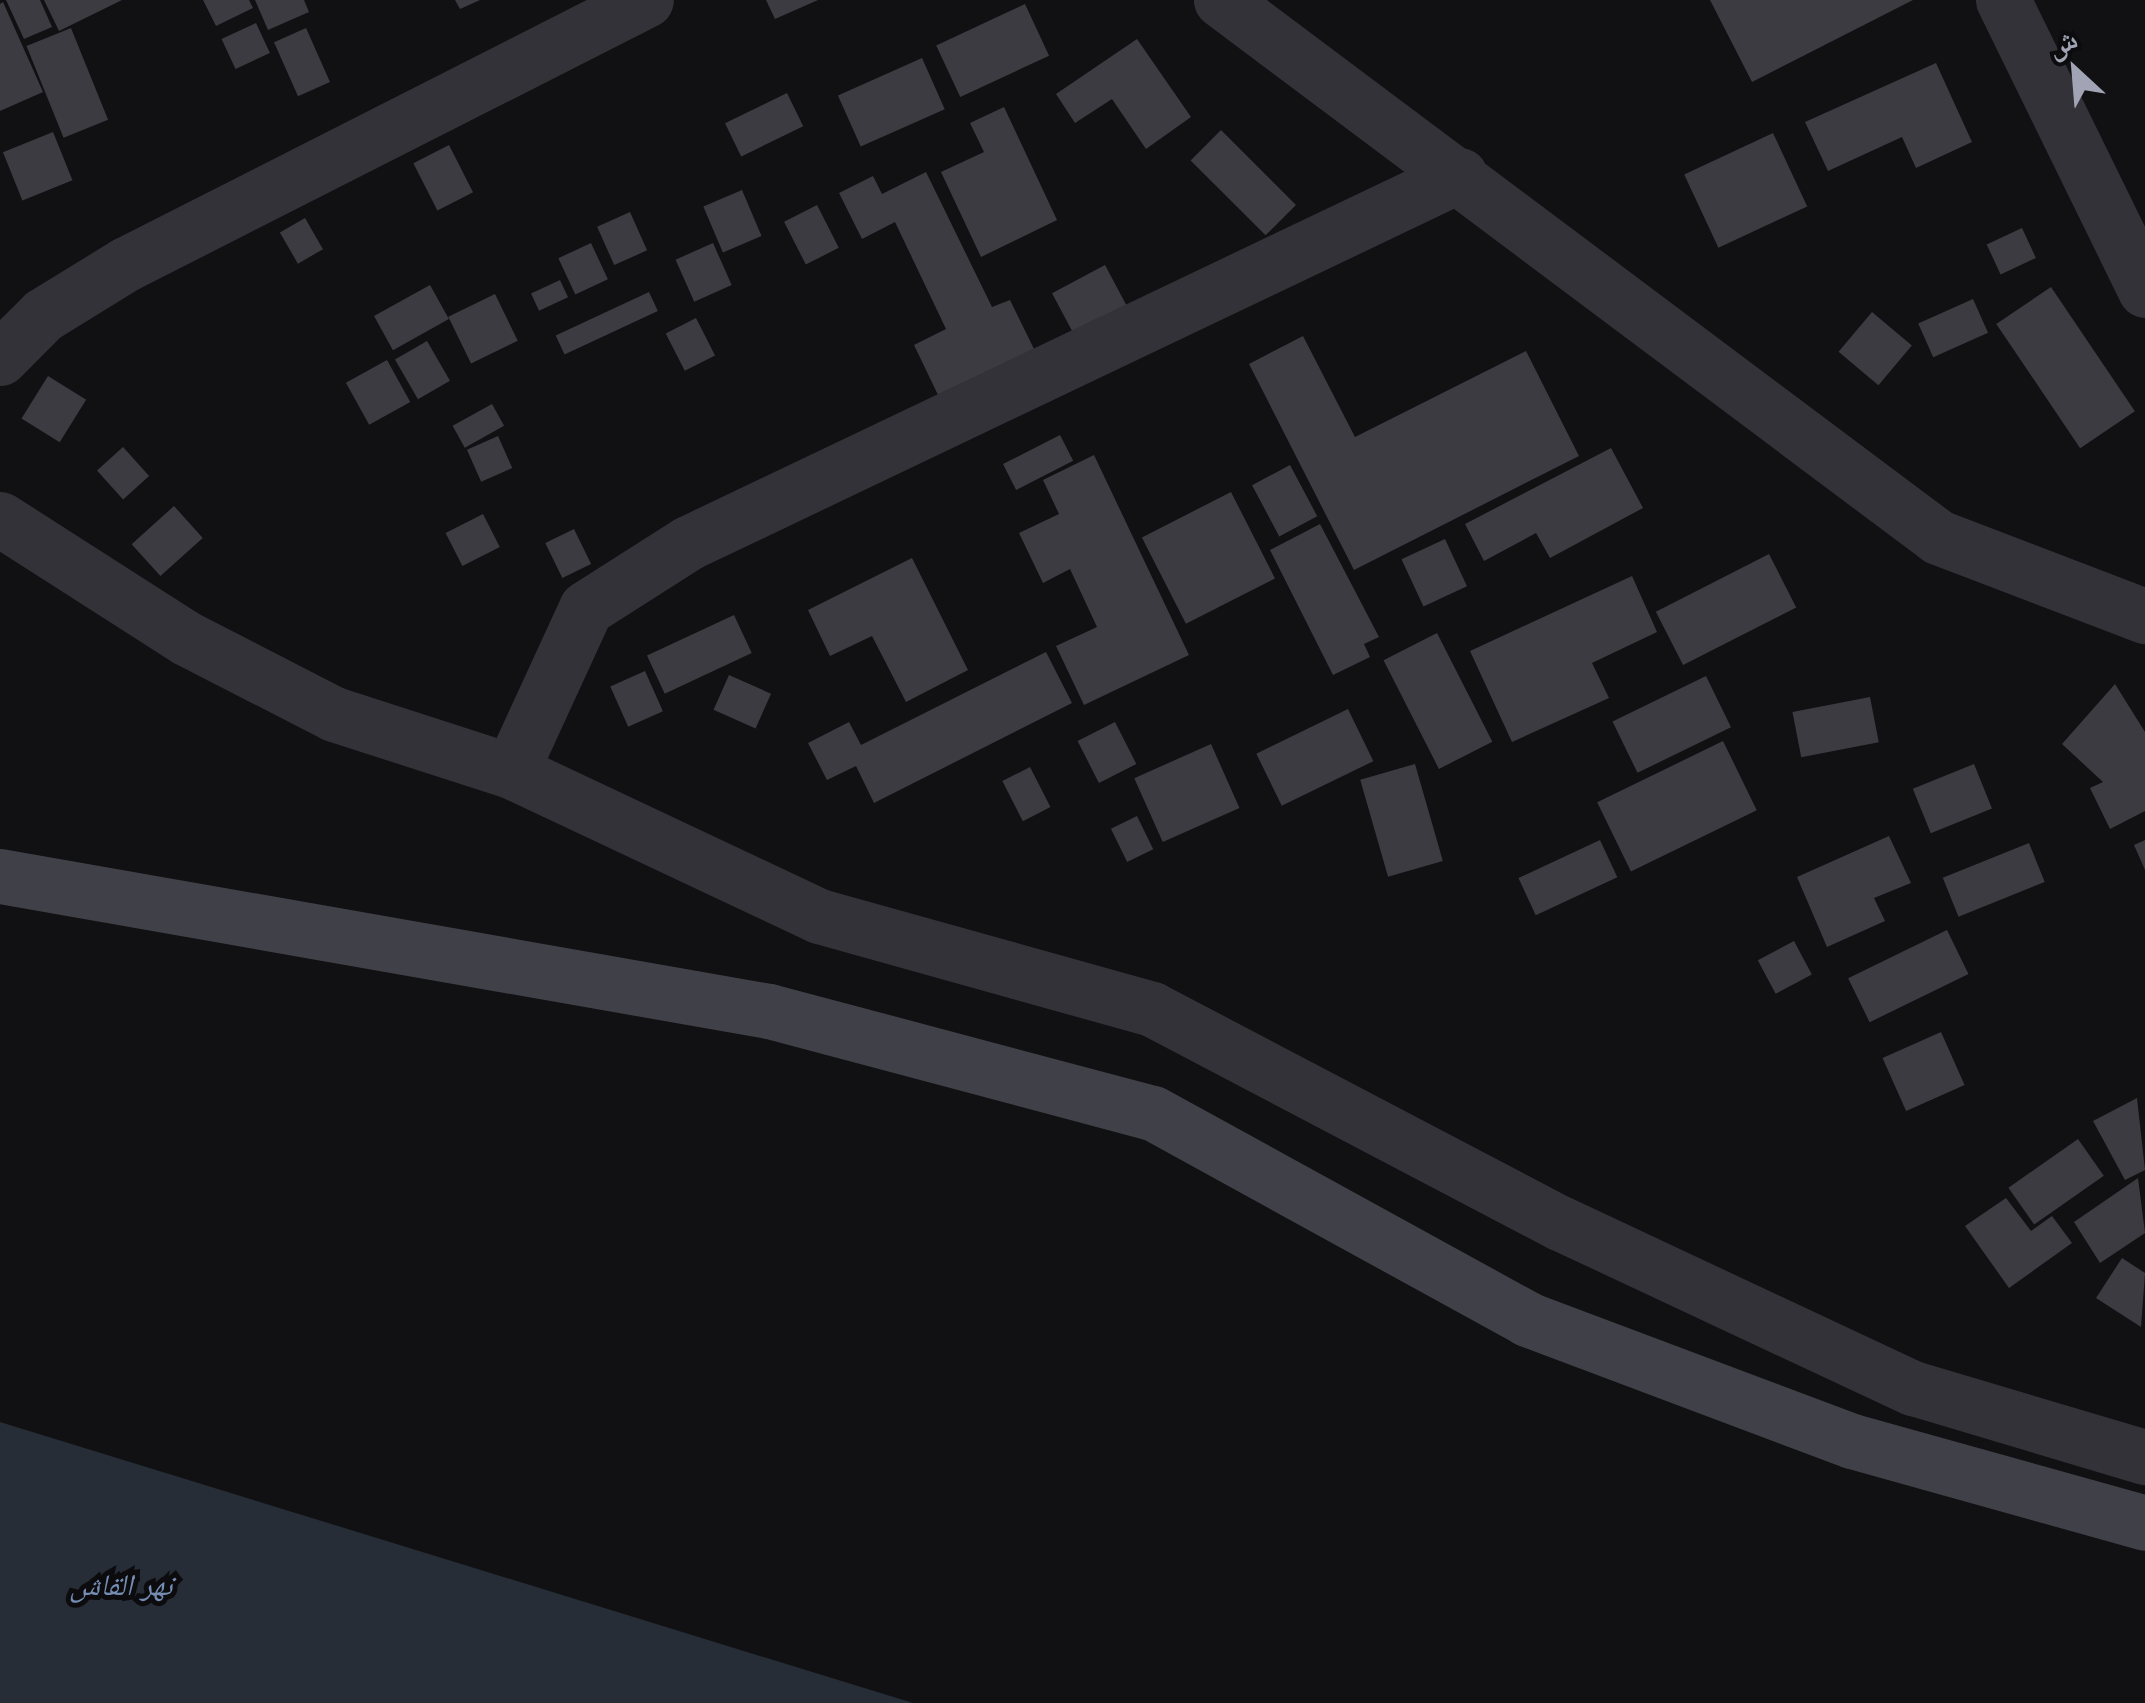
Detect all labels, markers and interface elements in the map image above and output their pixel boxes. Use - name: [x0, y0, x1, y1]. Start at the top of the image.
- text: ش: [2040, 19, 2083, 66]
- north arrow: [2025, 20, 2125, 120]
- water label: نهر القاش: [70, 1566, 172, 1602]

